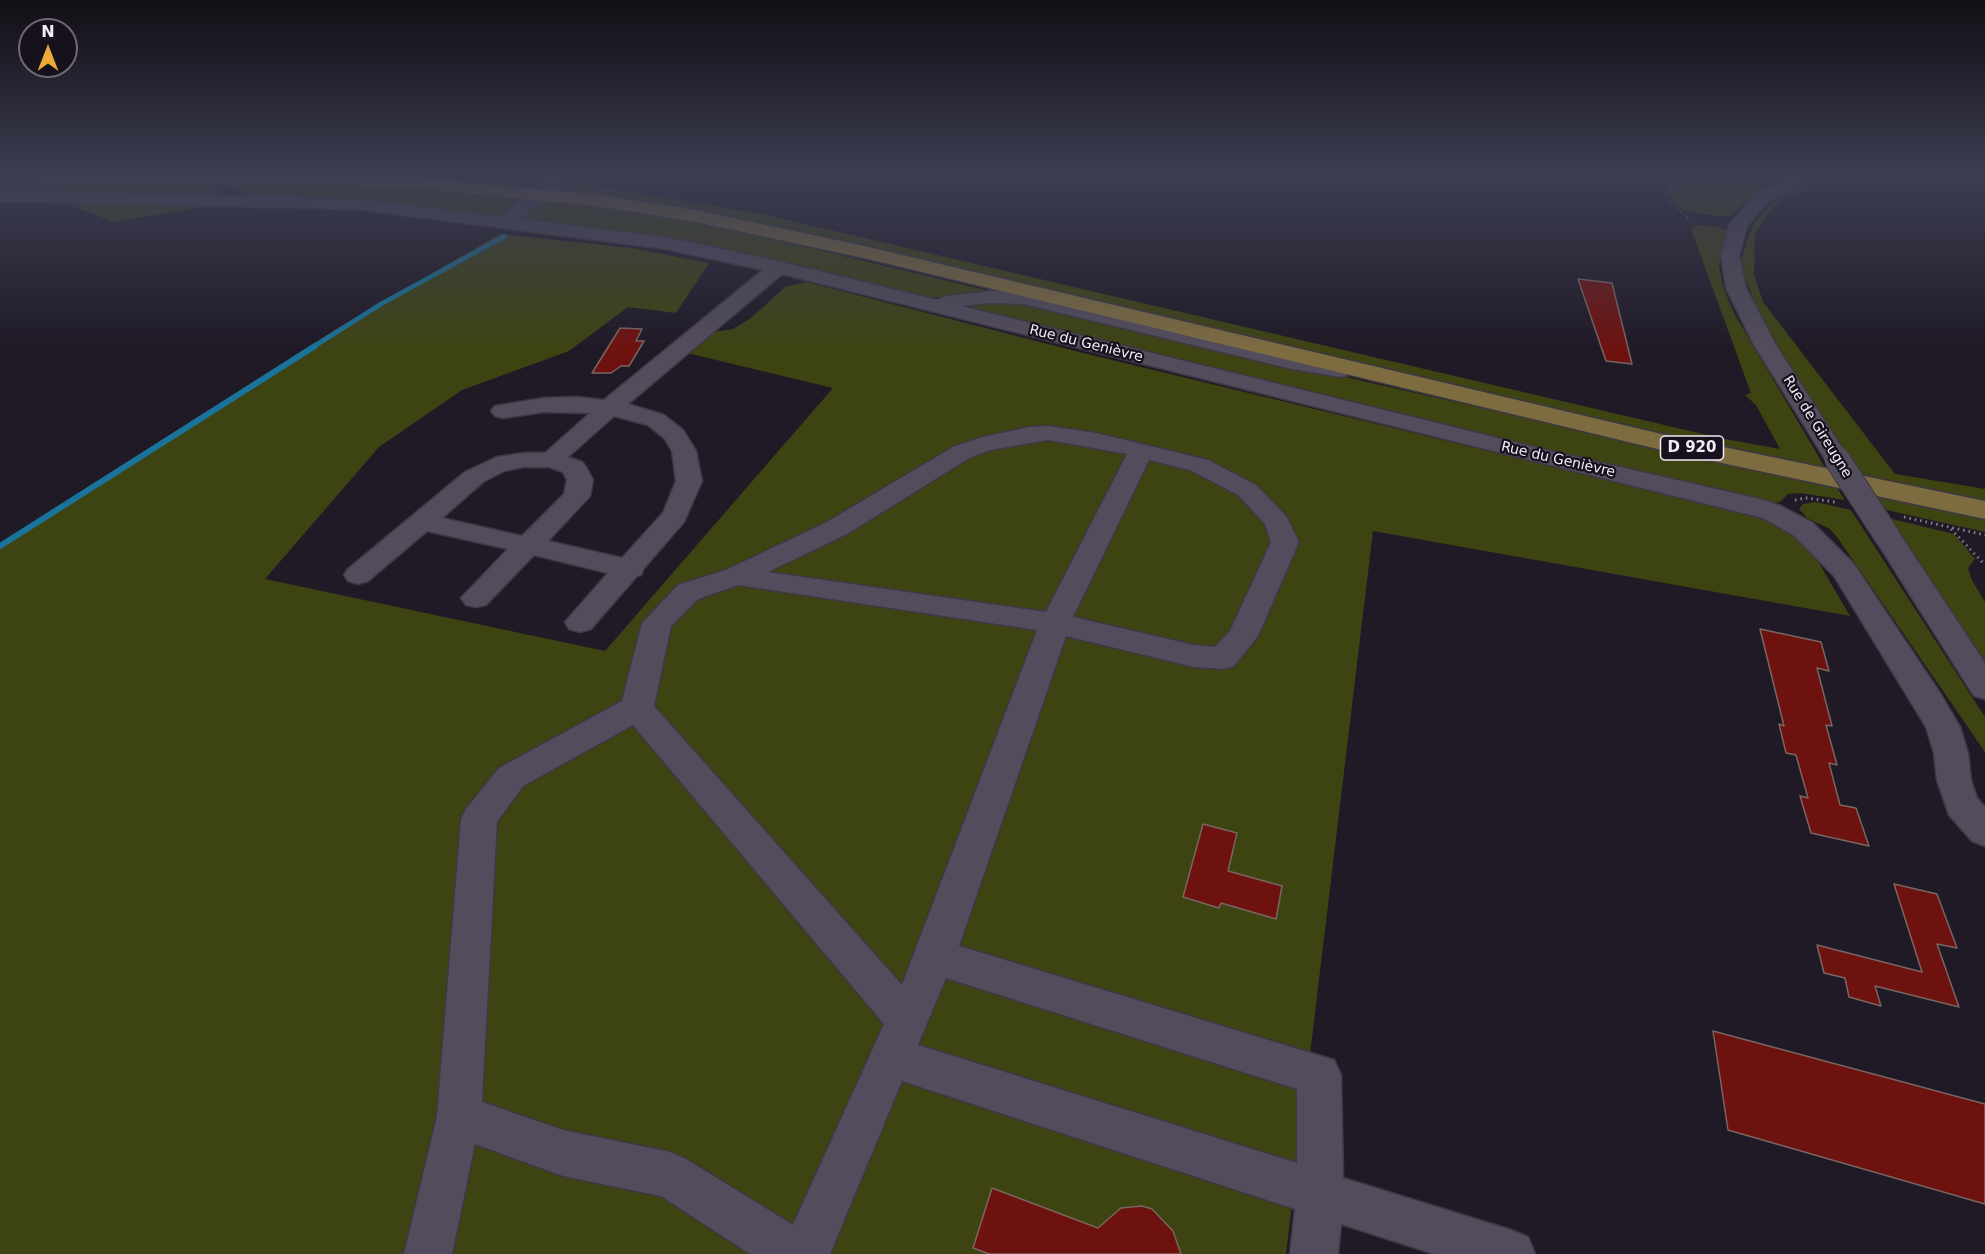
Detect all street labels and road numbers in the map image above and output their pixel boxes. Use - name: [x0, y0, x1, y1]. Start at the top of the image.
- street label: Rue du Genièvre: [1027, 322, 1145, 366]
- street label: Rue de Gireugne: [1779, 373, 1855, 481]
- road number: D 920: [1660, 436, 1724, 460]
- street label: Rue du Genièvre: [1499, 439, 1617, 481]

